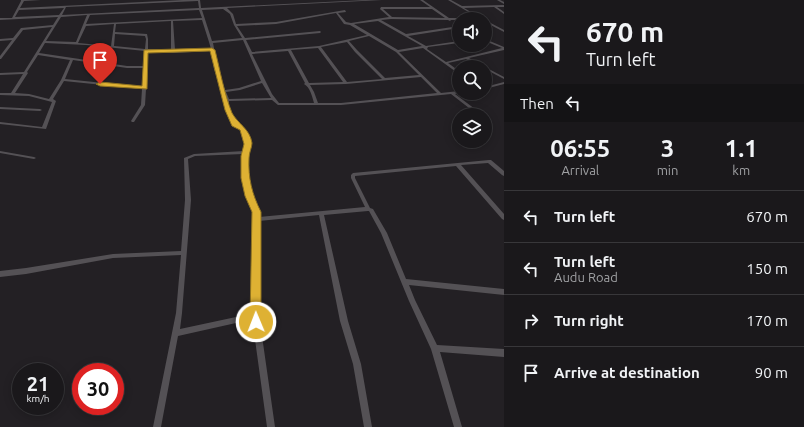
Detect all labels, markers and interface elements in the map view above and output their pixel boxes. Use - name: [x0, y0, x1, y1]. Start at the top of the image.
- map controls: [452, 12, 492, 148]
- button: sound: [452, 12, 492, 52]
- icon: left: [520, 16, 572, 68]
- text: 670 m: [586, 16, 664, 47]
- pin: [83, 43, 117, 84]
- icon: arrive: [89, 49, 111, 71]
- text: Turn left: [586, 49, 656, 69]
- button: search: [452, 60, 492, 100]
- icon: left: [562, 92, 584, 114]
- text: Then: [520, 95, 554, 112]
- button: layers: [452, 108, 492, 148]
- text: 06:55: [550, 135, 610, 162]
- text: 3: [661, 135, 674, 162]
- text: 1.1: [725, 135, 758, 162]
- text: Arrival: [561, 163, 599, 177]
- text: min: [657, 163, 678, 177]
- text: km: [732, 163, 750, 177]
- icon: left: [520, 206, 542, 228]
- text: Turn left: [554, 208, 615, 225]
- text: 670 m: [746, 208, 788, 225]
- text: Turn left: [554, 253, 615, 270]
- icon: left: [520, 258, 542, 280]
- text: 150 m: [746, 260, 788, 277]
- text: Audu Road: [554, 270, 618, 284]
- position arrow: [235, 301, 277, 343]
- icon: right: [520, 310, 542, 332]
- text: Turn right: [554, 312, 624, 329]
- text: 170 m: [746, 312, 788, 329]
- icon: arrive: [520, 362, 542, 384]
- speed limit sign: 30: [72, 363, 124, 415]
- text: Arrive at destination: [554, 364, 700, 381]
- text: 90 m: [755, 364, 788, 381]
- text: 21: [27, 372, 49, 395]
- text: km/h: [26, 393, 50, 404]

